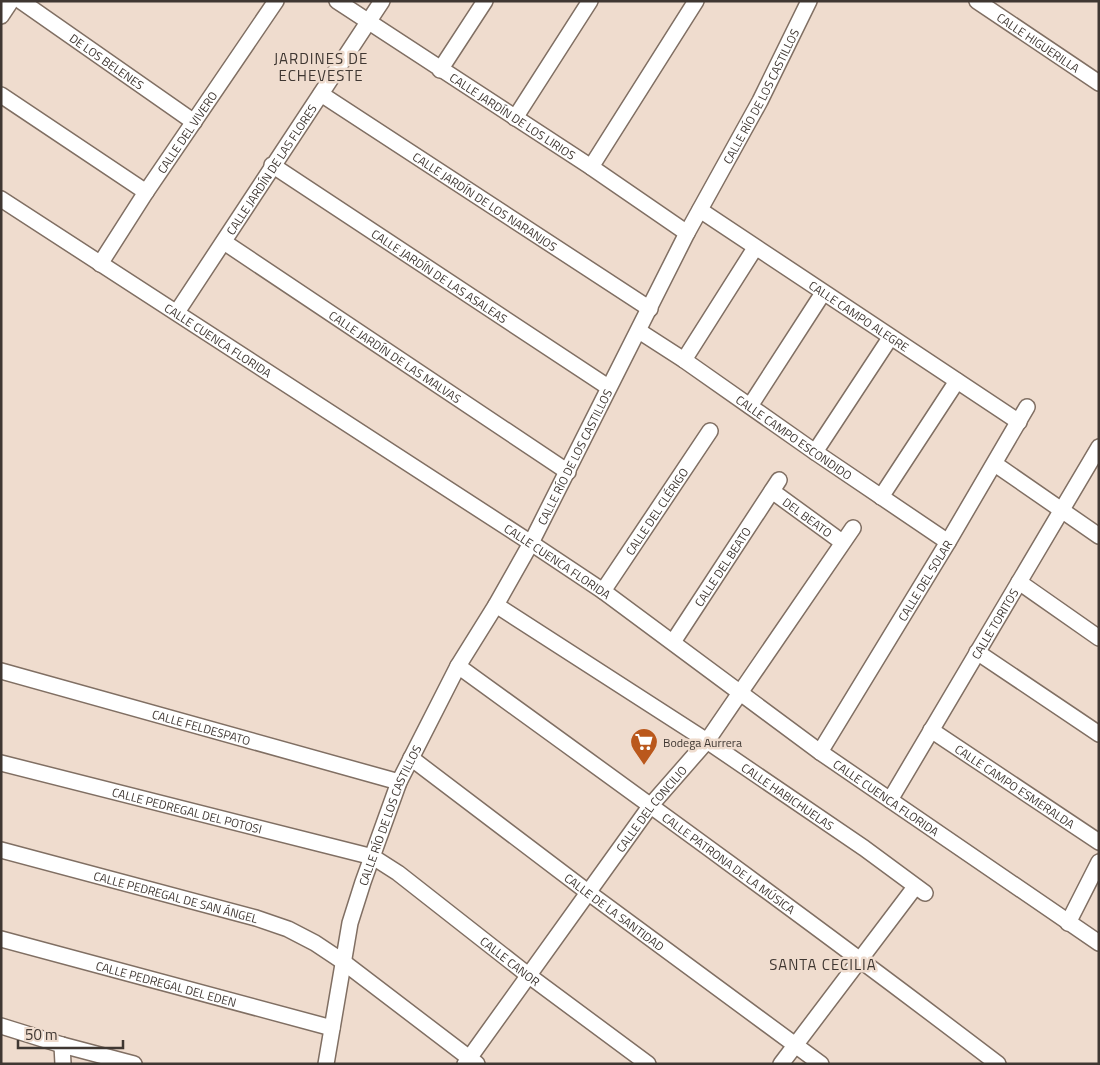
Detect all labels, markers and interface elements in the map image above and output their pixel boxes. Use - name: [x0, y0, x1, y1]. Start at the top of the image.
- street label: CALLE HIGUERILLA: [993, 8, 1084, 77]
- street label: CALLE RÍO DE LOS CASTILLOS: [718, 25, 804, 167]
- street label: DE LOS BELENES: [66, 28, 148, 94]
- district label: JARDINES DE ECHEVESTE: [274, 47, 368, 87]
- street label: CALLE JARDÍN DE LOS LIRIOS: [446, 68, 580, 164]
- street label: CALLE DEL VIVERO: [152, 87, 222, 177]
- street label: CALLE JARDÍN DE LAS FLORES: [221, 100, 321, 238]
- street label: CALLE JARDÍN DE LOS NARANJOS: [409, 147, 561, 255]
- street label: CALLE JARDÍN DE LAS ASALEAS: [368, 224, 512, 328]
- street label: CALLE CAMPO ALEGRE: [805, 275, 913, 356]
- street label: CALLE CUENCA FLORIDA: [161, 298, 276, 382]
- street label: CALLE JARDÍN DE LAS MALVAS: [325, 305, 465, 408]
- street label: CALLE RÍO DE LOS CASTILLOS: [532, 386, 617, 528]
- street label: CALLE CAMPO ESCONDIDO: [732, 390, 856, 484]
- street label: CALLE DEL CLÉRIGO: [620, 464, 693, 559]
- street label: DEL BEATO: [779, 492, 836, 542]
- street label: CALLE CUENCA FLORIDA: [501, 519, 615, 603]
- street label: CALLE DEL BEATO: [689, 523, 755, 610]
- street label: CALLE DEL SOLAR: [893, 536, 957, 625]
- street label: CALLE TORITOS: [966, 585, 1023, 663]
- street label: CALLE FELDESPATO: [150, 704, 253, 750]
- supermarket icon: Bodega Aurrera: [629, 727, 659, 766]
- place label: Bodega Aurrera: [663, 733, 742, 752]
- street label: CALLE CAMPO ESMERALDA: [951, 739, 1079, 833]
- street label: CALLE RÍO DE LOS CASTILLOS: [353, 741, 426, 888]
- street label: CALLE CUENCA FLORIDA: [830, 754, 943, 840]
- street label: CALLE HABICHUELAS: [738, 758, 838, 835]
- street label: CALLE DEL CONCILIO: [611, 761, 691, 856]
- street label: CALLE PEDREGAL DEL POTOSI: [110, 782, 264, 838]
- street label: CALLE PATRONA DE LA MÚSICA: [658, 808, 799, 918]
- street label: CALLE PEDREGAL DE SAN ÁNGEL: [92, 866, 260, 928]
- street label: CALLE DE LA SANTIDAD: [560, 868, 669, 955]
- street label: CALLE CANOR: [476, 931, 544, 990]
- district label: SANTA CECILIA: [769, 953, 877, 976]
- street label: CALLE PEDREGAL DEL EDEN: [94, 955, 239, 1011]
- scale bar: [18, 1018, 122, 1050]
- text: 50 m: [25, 1023, 58, 1046]

